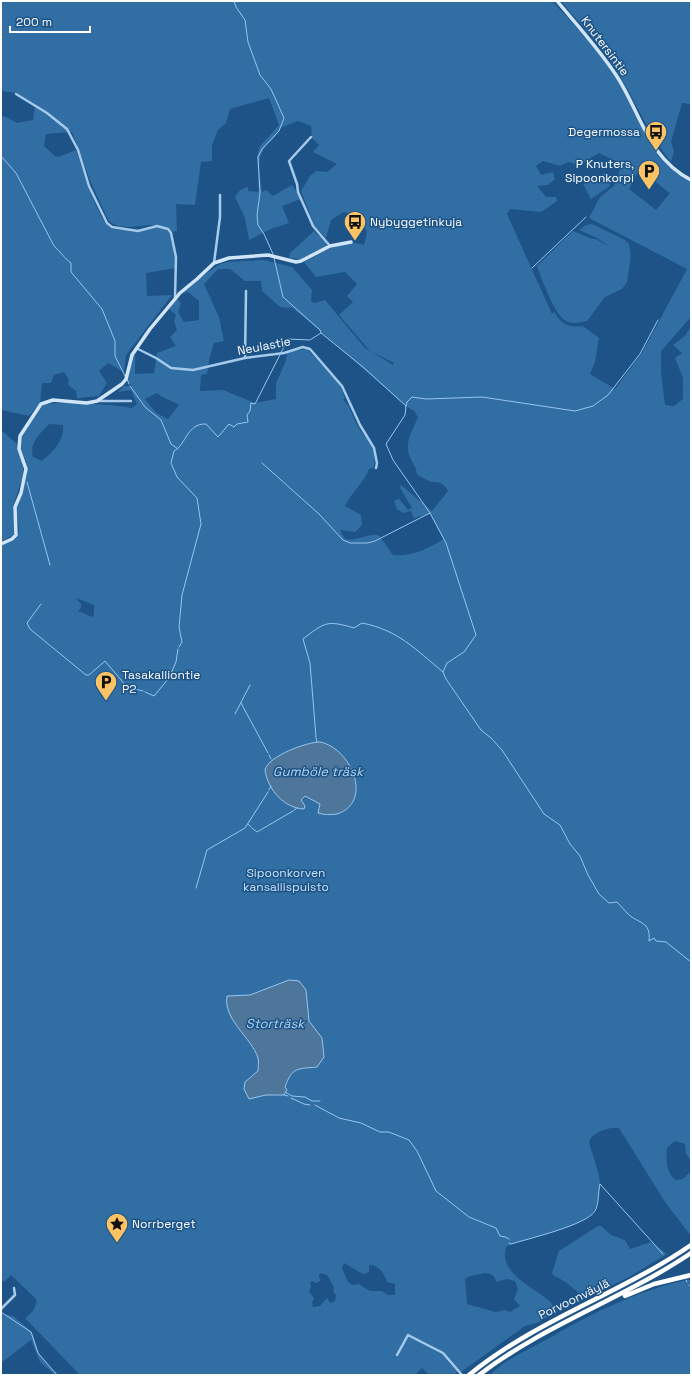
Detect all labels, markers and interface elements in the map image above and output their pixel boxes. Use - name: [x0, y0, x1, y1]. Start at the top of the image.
- scale bar: [10, 8, 90, 34]
- street label: Knutersintie: [577, 13, 633, 79]
- text: 200 m: [16, 14, 52, 30]
- bus stop icon: Degermossa: [643, 119, 669, 152]
- place label: Degermossa: [568, 124, 640, 140]
- place label: P Knuters, Sipoonkorpi: [565, 156, 634, 186]
- parking icon: P Knuters, Sipoonkorpi: [636, 158, 662, 191]
- bus stop icon: Nybyggetinkuja: [342, 209, 368, 242]
- place label: Nybyggetinkuja: [370, 214, 462, 230]
- street label: Neulastie: [236, 333, 292, 359]
- place label: Tasakalliontie P2: [122, 667, 200, 697]
- parking icon: Tasakalliontie P2: [93, 669, 119, 702]
- water label: Gumböle träsk: [273, 763, 365, 780]
- park label: Sipoonkorven kansallispuisto: [243, 865, 329, 895]
- water label: Storträsk: [246, 1015, 306, 1032]
- place icon: Norrberget: [104, 1211, 130, 1244]
- place label: Norrberget: [132, 1216, 196, 1232]
- street label: Porvoonväylä: [536, 1275, 612, 1323]

